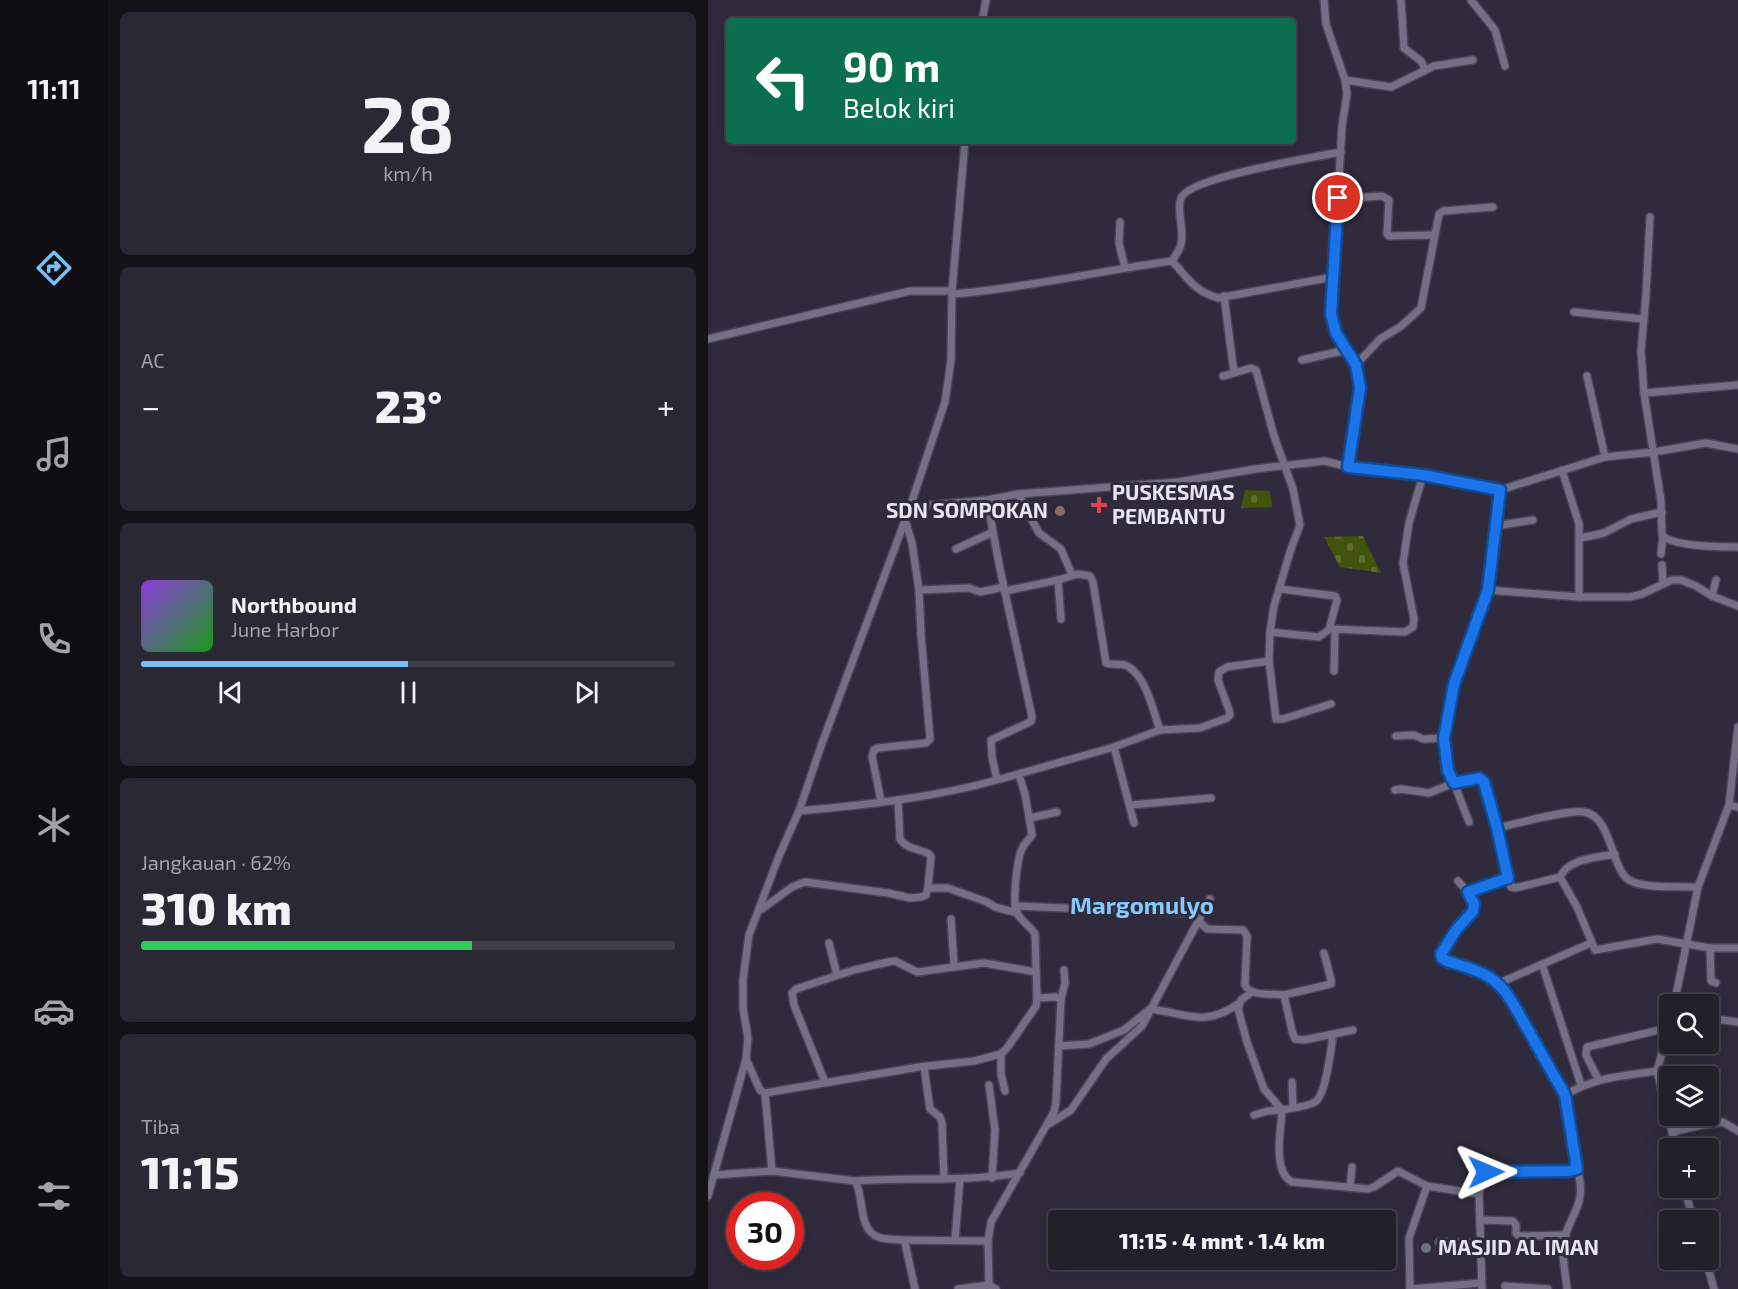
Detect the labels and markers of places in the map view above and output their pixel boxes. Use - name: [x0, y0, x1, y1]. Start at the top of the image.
- pin: [1312, 172, 1363, 223]
- place label: PUSKESMAS PEMBANTU: [1112, 479, 1234, 528]
- marker: PUSKESMAS PEMBANTU: [1090, 496, 1108, 514]
- place label: SDN SOMPOKAN: [886, 497, 1048, 522]
- marker: SDN SOMPOKAN: [1053, 504, 1067, 518]
- place label: MASJID AL IMAN: [1438, 1234, 1599, 1259]
- marker: MASJID AL IMAN: [1419, 1241, 1433, 1255]

